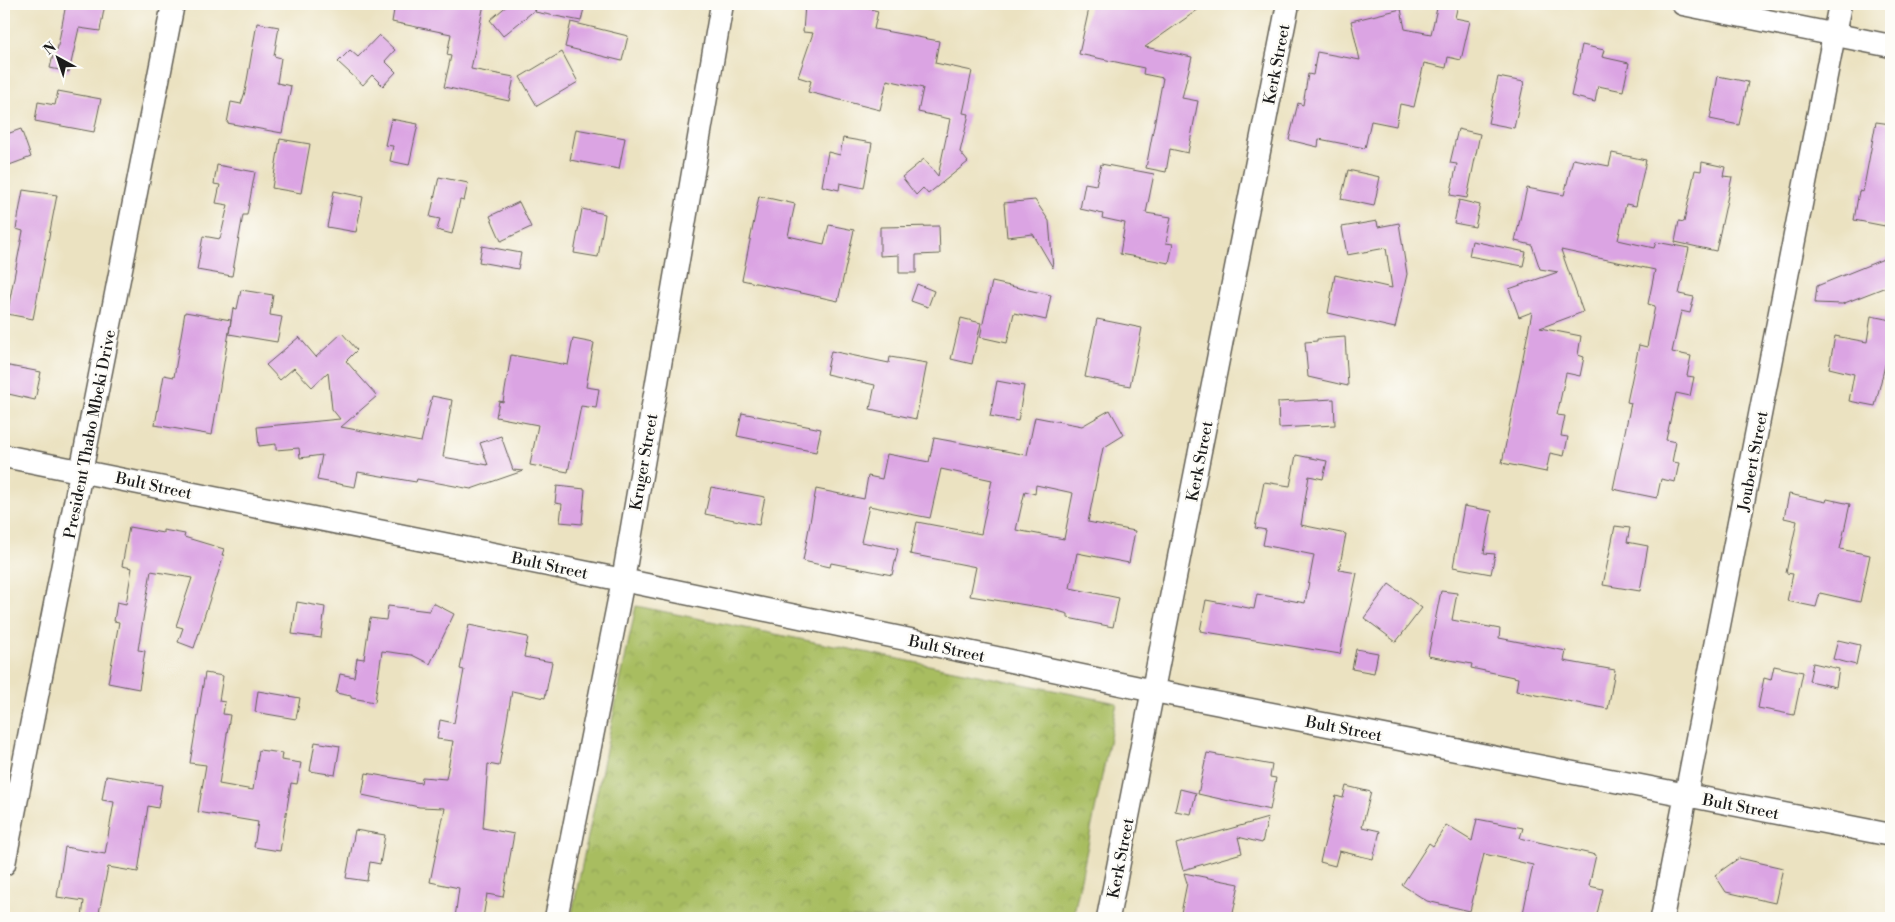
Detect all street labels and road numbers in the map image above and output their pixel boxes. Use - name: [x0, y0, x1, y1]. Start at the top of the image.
- street label: Kerk Street: [1259, 22, 1295, 106]
- street label: President Thabo Mbeki Drive: [60, 328, 120, 541]
- street label: Joubert Street: [1733, 409, 1773, 514]
- street label: Kruger Street: [626, 412, 662, 512]
- street label: Kerk Street: [1182, 419, 1218, 503]
- street label: Bult Street: [113, 468, 194, 504]
- street label: Bult Street: [509, 548, 590, 584]
- street label: Bult Street: [906, 631, 987, 667]
- street label: Bult Street: [1303, 712, 1384, 746]
- street label: Bult Street: [1700, 790, 1781, 824]
- street label: Kerk Street: [1103, 816, 1139, 900]

